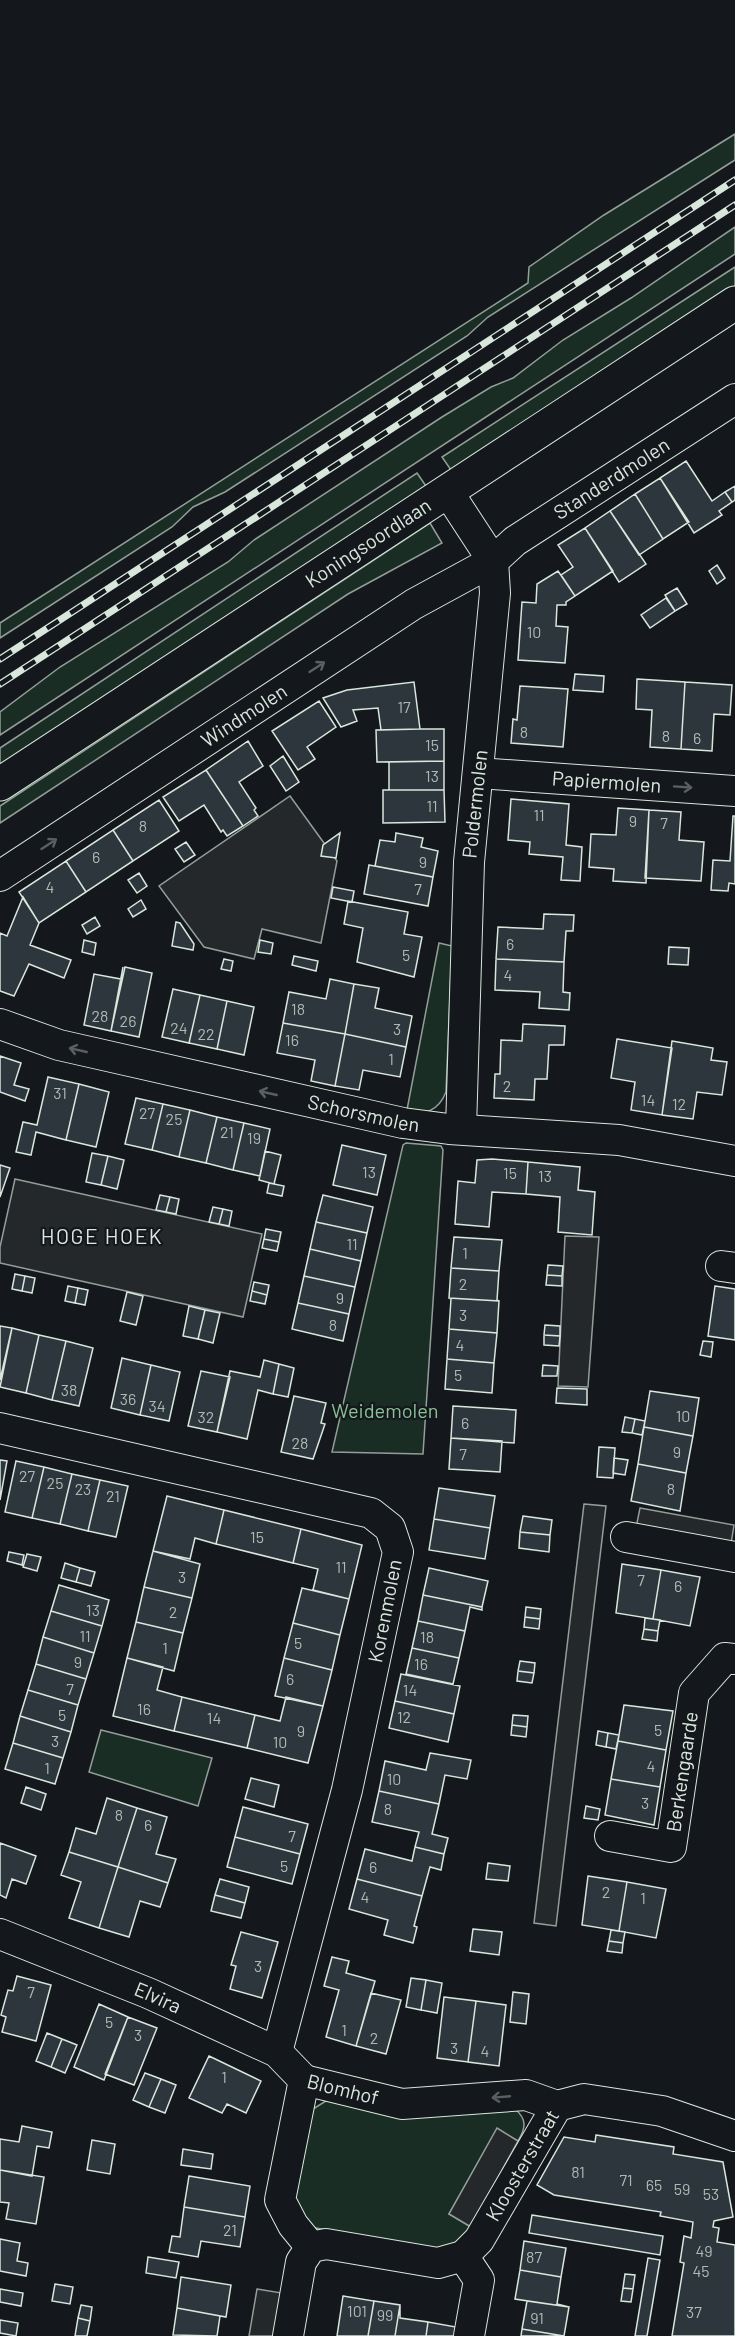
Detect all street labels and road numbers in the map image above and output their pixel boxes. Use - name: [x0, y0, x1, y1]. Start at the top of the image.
- street label: Standerdmolen: [549, 432, 673, 524]
- street label: Koningsoordlaan: [300, 492, 435, 592]
- street label: Windmolen: [196, 678, 291, 752]
- street label: Poldermolen: [456, 748, 492, 859]
- street label: Papiermolen: [551, 765, 662, 797]
- street label: Schorsmolen: [306, 1089, 421, 1136]
- street label: Korenmolen: [362, 1557, 406, 1665]
- street label: Berkengaarde: [660, 1710, 702, 1834]
- street label: Elvira: [131, 1976, 185, 2018]
- street label: Blomhof: [305, 2068, 381, 2109]
- street label: Kloosterstraat: [480, 2105, 563, 2225]

